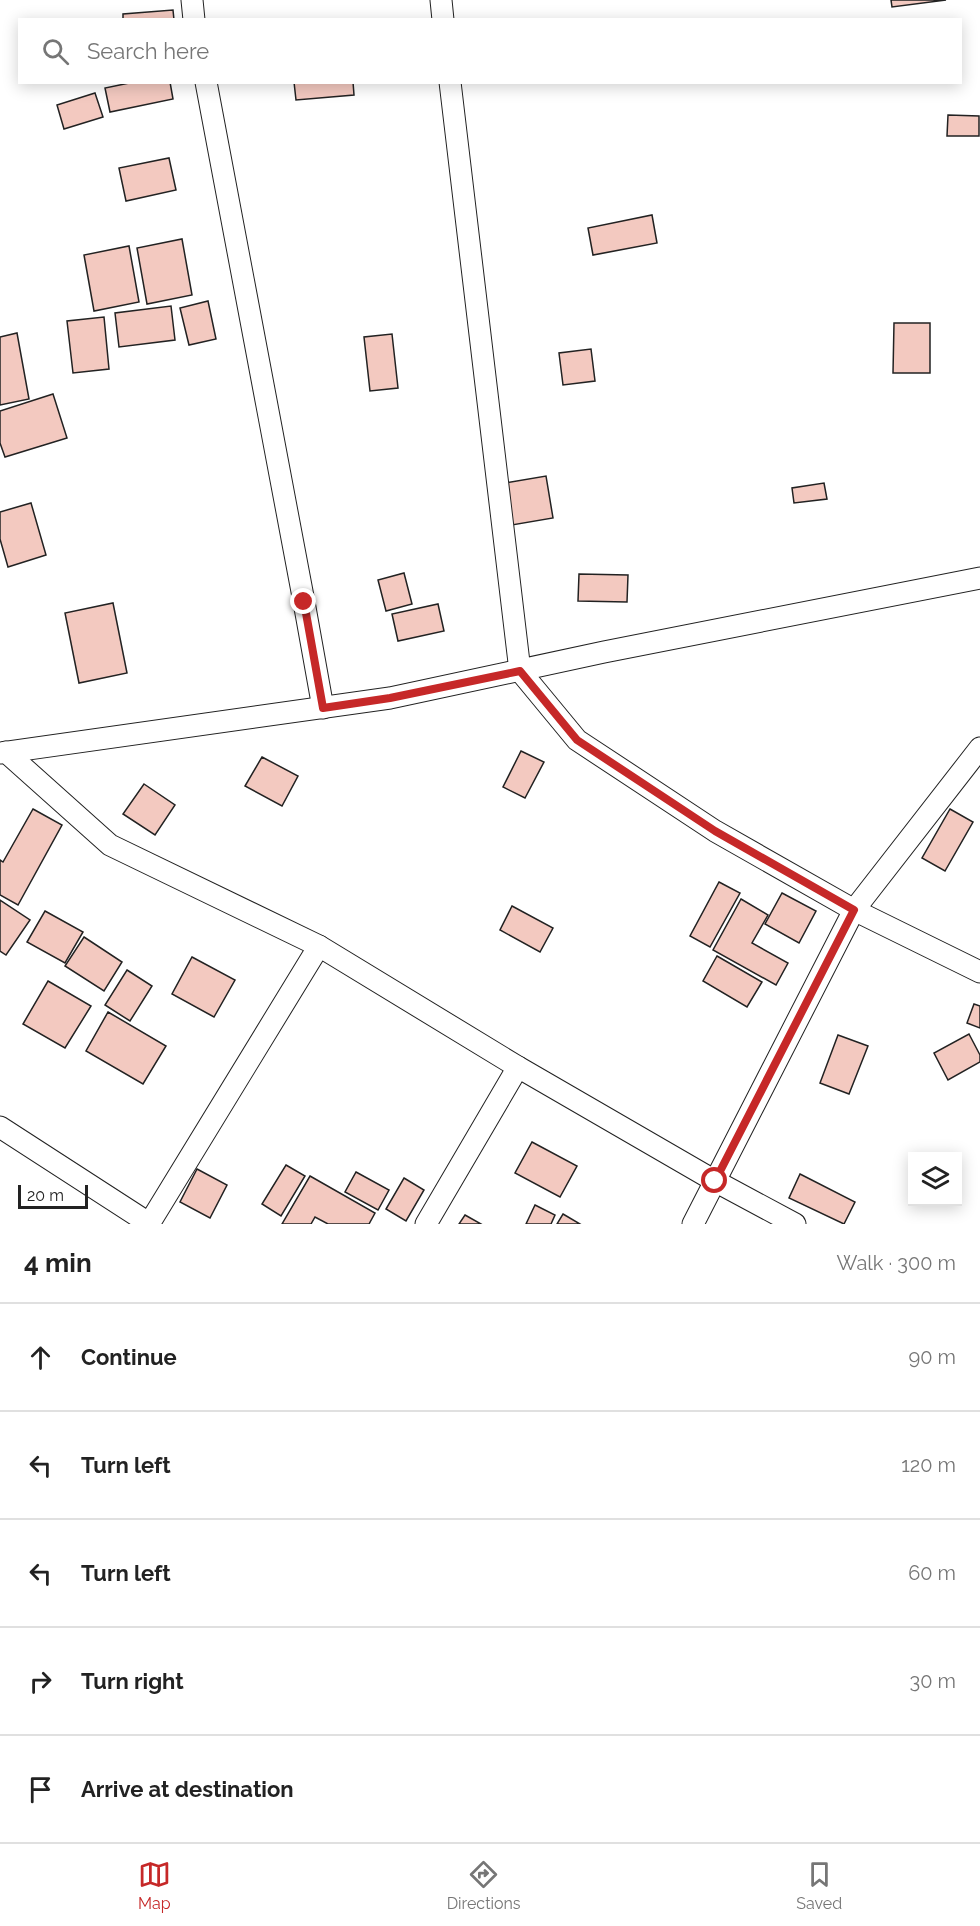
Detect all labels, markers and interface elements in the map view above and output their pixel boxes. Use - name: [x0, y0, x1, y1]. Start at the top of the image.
- search box: [18, 18, 962, 84]
- icon: search: [39, 35, 72, 68]
- text: Search here: [87, 38, 209, 64]
- route end: [290, 588, 316, 614]
- map controls: [908, 1152, 962, 1206]
- button: layers: [908, 1152, 962, 1206]
- route start: [701, 1167, 727, 1193]
- scale bar: [18, 1182, 88, 1210]
- text: 20 m: [27, 1186, 64, 1205]
- text: 4 min: [24, 1248, 92, 1278]
- text: Walk · 300 m: [837, 1251, 956, 1275]
- icon: ahead: [24, 1341, 57, 1374]
- text: Continue: [81, 1344, 177, 1370]
- text: 90 m: [909, 1345, 956, 1369]
- icon: left: [24, 1449, 57, 1482]
- text: Turn left: [81, 1452, 171, 1478]
- text: 120 m: [901, 1453, 956, 1477]
- icon: left: [24, 1557, 57, 1590]
- text: Turn left: [81, 1560, 171, 1586]
- text: 60 m: [908, 1561, 956, 1585]
- icon: right: [24, 1665, 57, 1698]
- text: Turn right: [81, 1668, 184, 1694]
- text: 30 m: [910, 1669, 956, 1693]
- icon: arrive: [24, 1773, 57, 1806]
- text: Arrive at destination: [81, 1776, 294, 1802]
- tab: Map: [138, 1858, 171, 1913]
- tab: Directions: [447, 1858, 521, 1913]
- tab: Saved: [796, 1858, 842, 1913]

